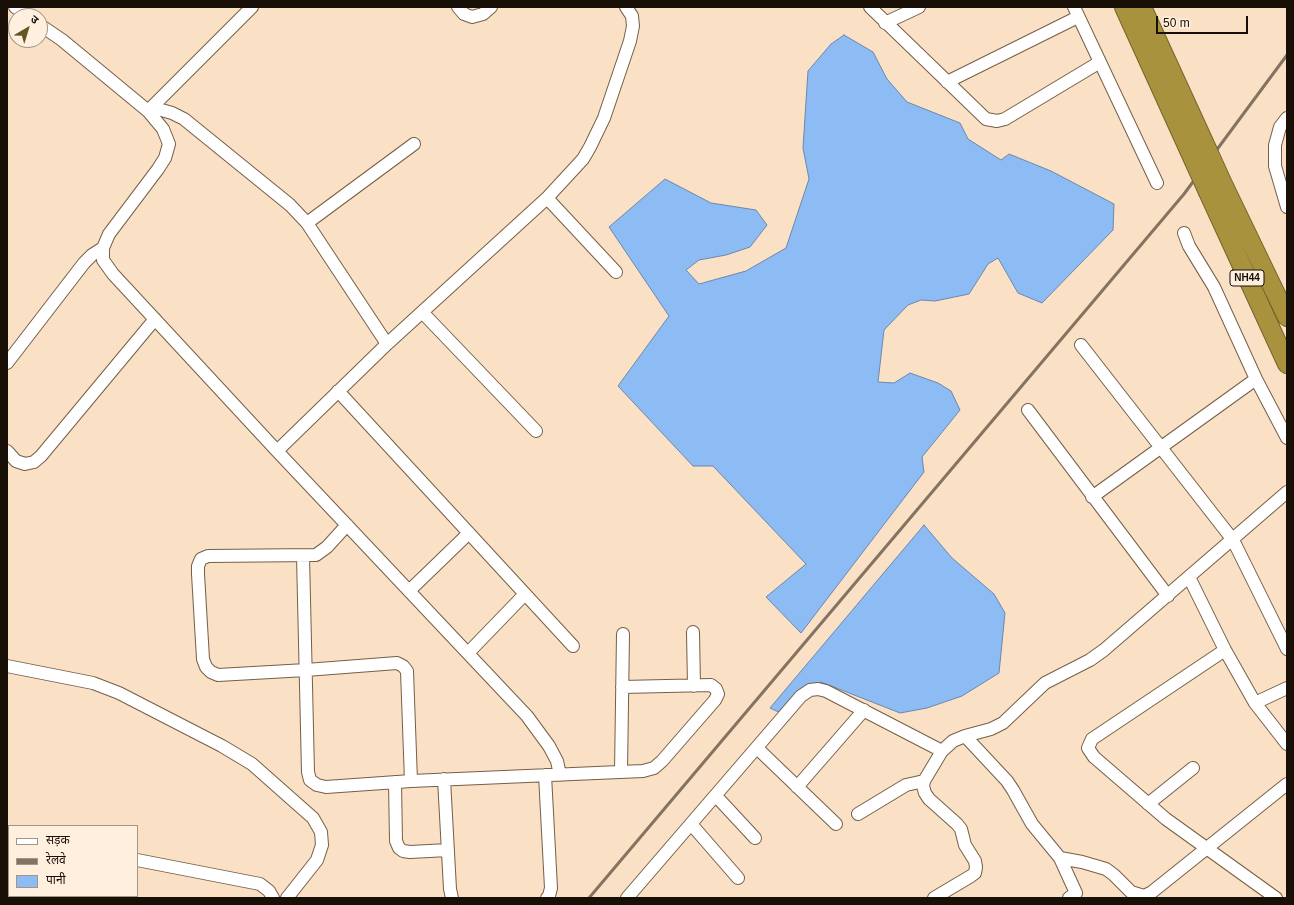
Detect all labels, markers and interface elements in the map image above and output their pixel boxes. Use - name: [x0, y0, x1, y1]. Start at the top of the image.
- north arrow: [8, 8, 48, 48]
- scale bar: [1158, 8, 1250, 34]
- text: उ: [29, 13, 41, 26]
- text: 50 m: [1163, 16, 1190, 30]
- road number: NH44: [1230, 270, 1264, 286]
- legend: [8, 825, 138, 897]
- text: सड़क: [46, 833, 70, 847]
- text: रेलवे: [46, 853, 66, 867]
- text: पानी: [46, 873, 66, 887]

